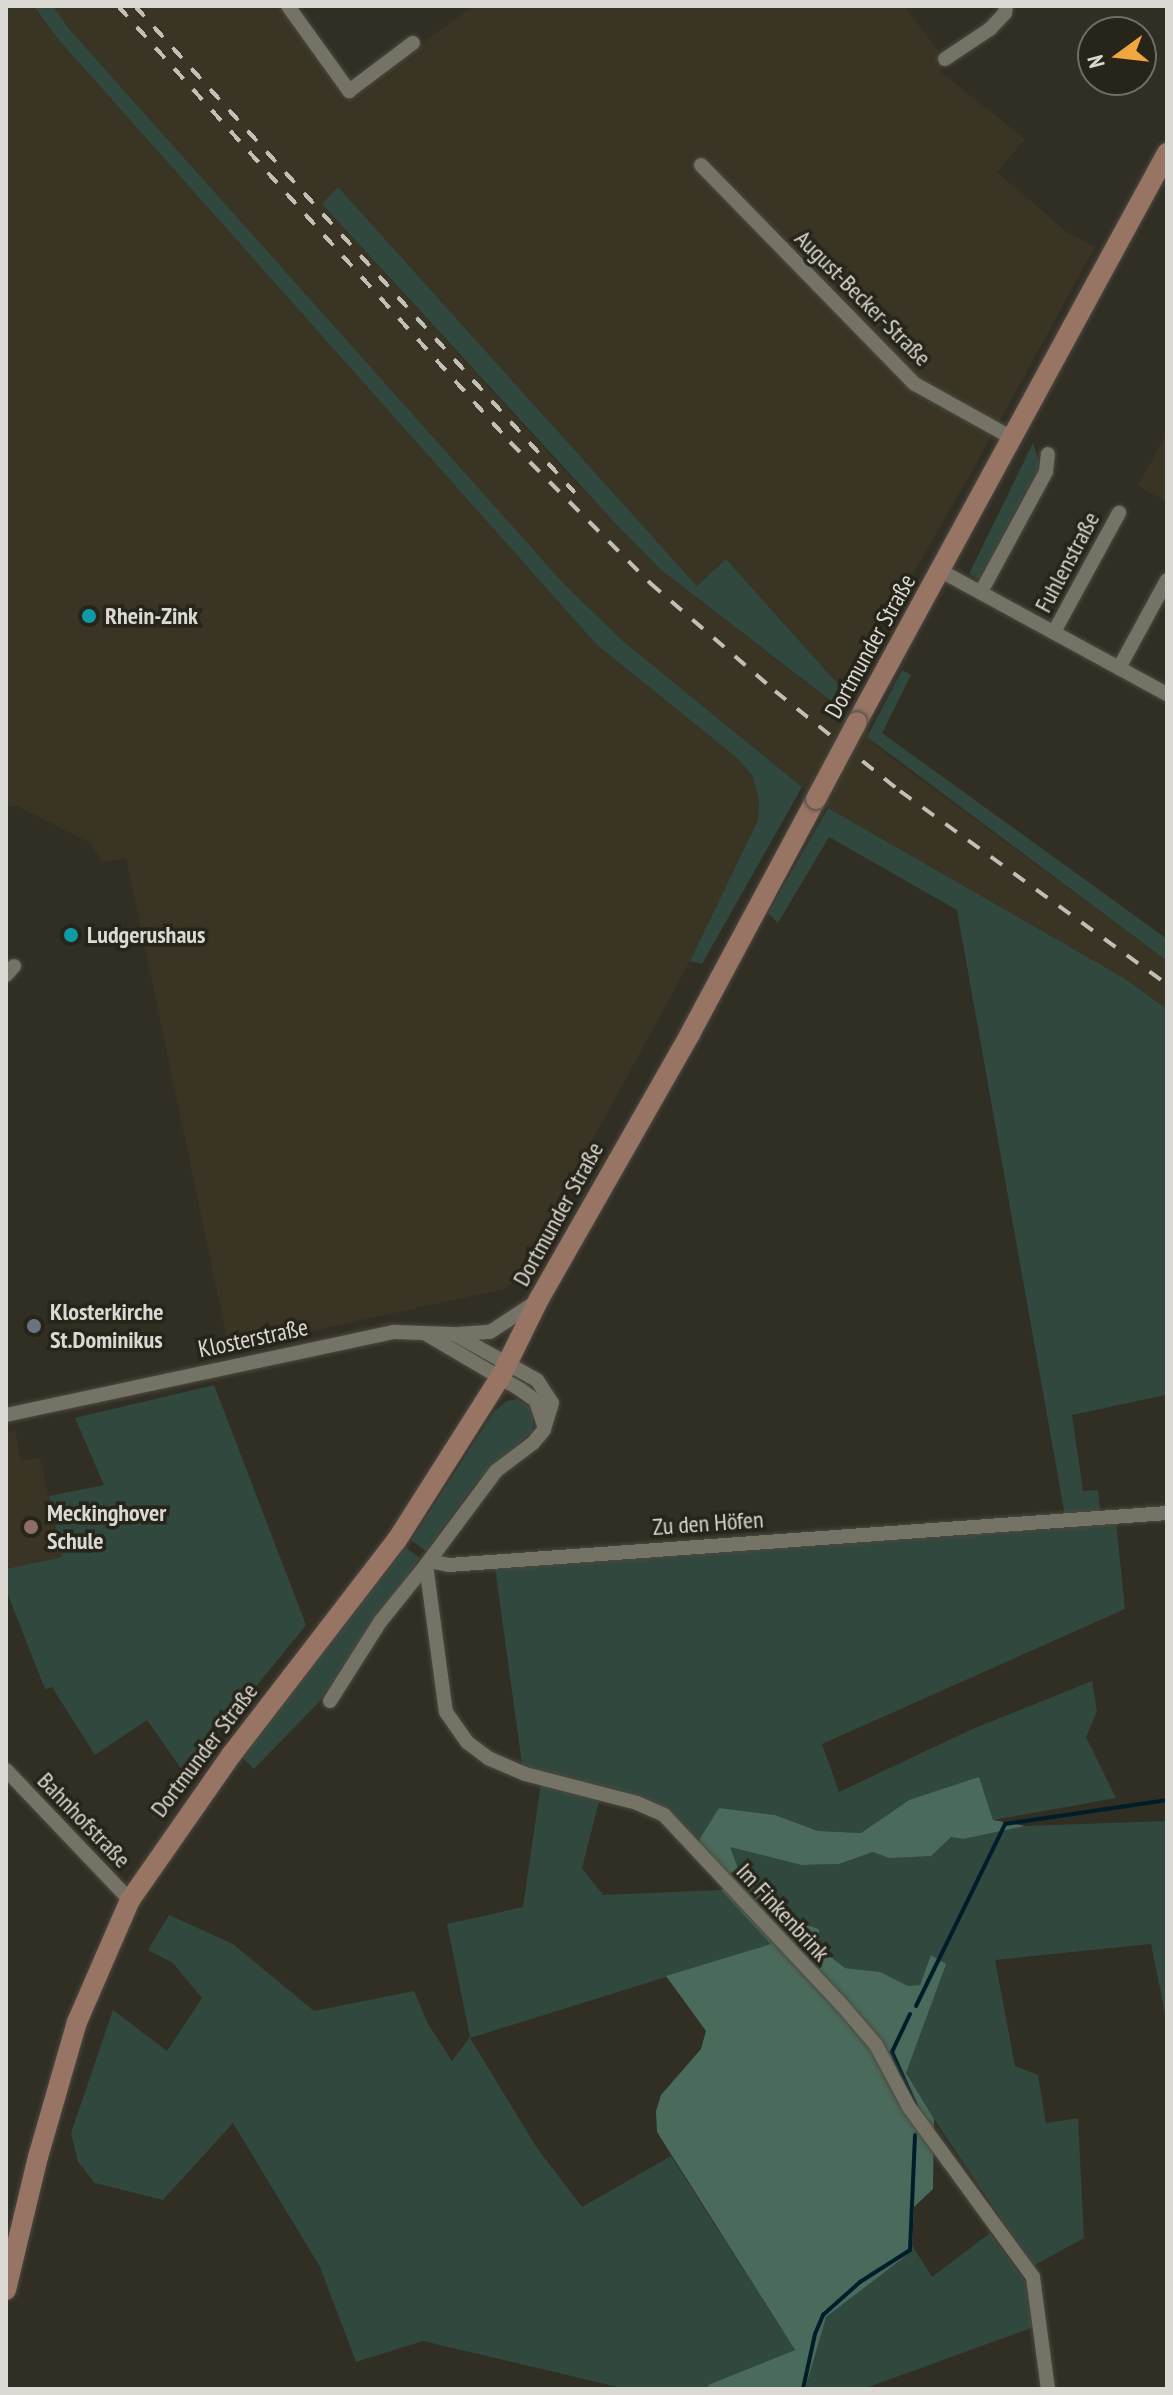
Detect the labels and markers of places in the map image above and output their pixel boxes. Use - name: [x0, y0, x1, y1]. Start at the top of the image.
- place label: Rhein-Zink: [105, 602, 198, 630]
- marker: Rhein-Zink: [80, 607, 98, 625]
- place label: Ludgerushaus: [87, 921, 205, 949]
- marker: Ludgerushaus: [62, 926, 80, 944]
- place label: Klosterkirche St.Dominikus: [50, 1298, 163, 1354]
- marker: Klosterkirche St.Dominikus: [25, 1317, 43, 1335]
- place label: Meckinghover Schule: [47, 1499, 166, 1555]
- marker: Meckinghover Schule: [22, 1518, 40, 1536]

